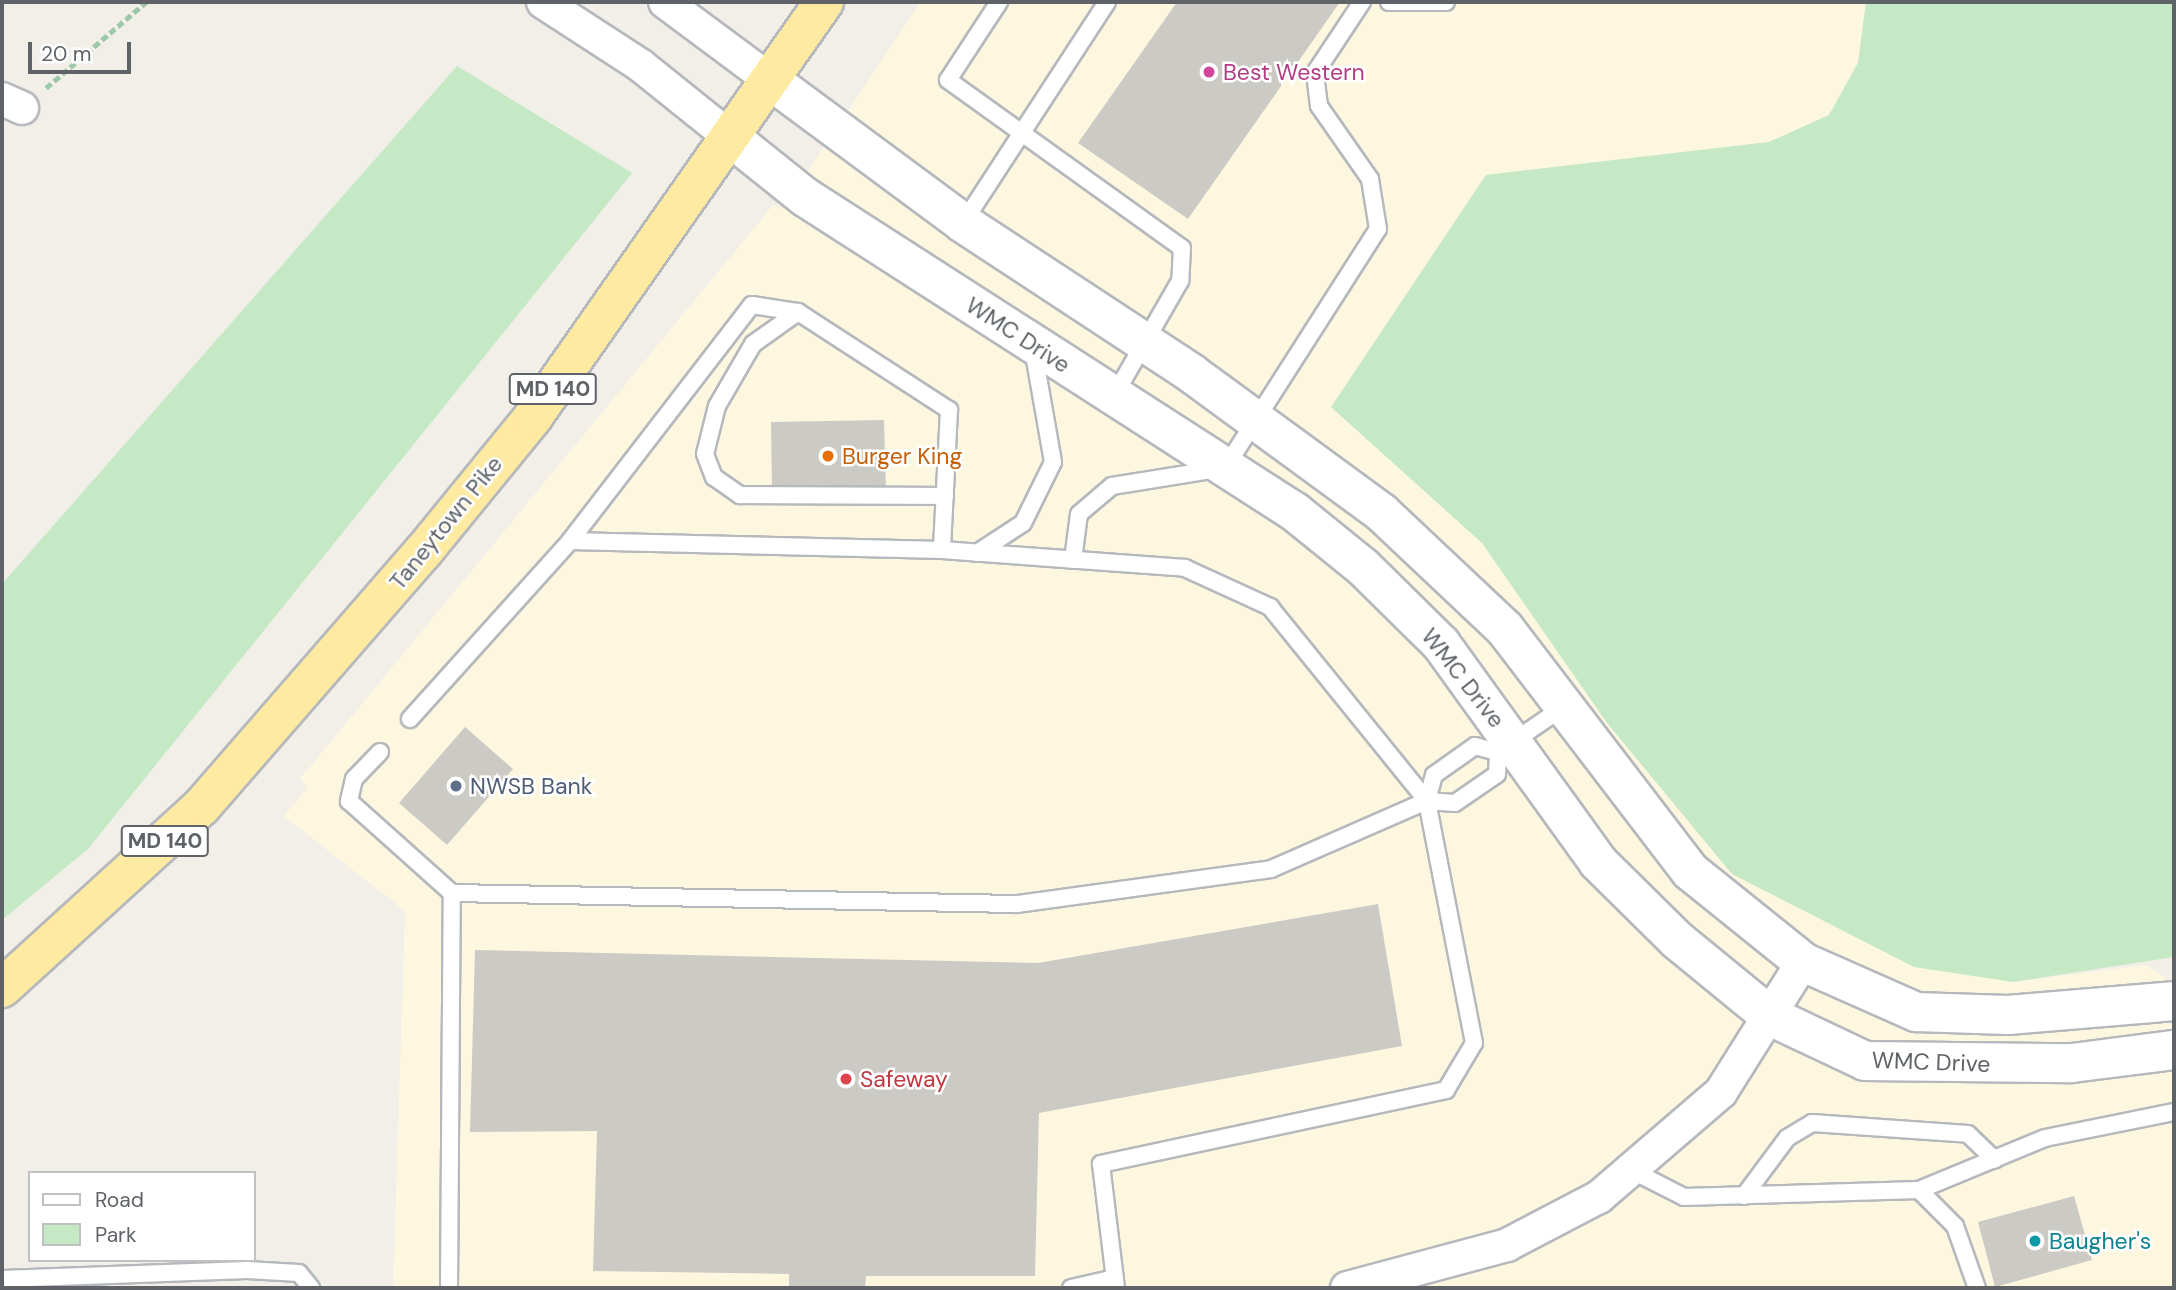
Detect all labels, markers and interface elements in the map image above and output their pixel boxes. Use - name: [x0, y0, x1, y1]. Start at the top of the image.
- scale bar: [32, 28, 135, 72]
- text: 20 m: [41, 40, 92, 68]
- place label: Best Western: [1223, 58, 1365, 86]
- marker: Best Western: [1201, 64, 1217, 80]
- street label: WMC Drive: [961, 291, 1075, 379]
- road number: MD 140: [508, 372, 598, 406]
- place label: Burger King: [842, 442, 962, 470]
- marker: Burger King: [820, 448, 836, 464]
- street label: Taneytown Pike: [384, 451, 508, 595]
- street label: WMC Drive: [1416, 623, 1510, 733]
- place label: NWSB Bank: [470, 772, 592, 800]
- marker: NWSB Bank: [448, 778, 464, 794]
- road number: MD 140: [120, 824, 210, 858]
- street label: WMC Drive: [1871, 1046, 1991, 1078]
- place label: Safeway: [860, 1065, 948, 1093]
- marker: Safeway: [838, 1071, 854, 1087]
- legend: [28, 1171, 256, 1262]
- text: Road: [95, 1186, 144, 1214]
- text: Park: [95, 1221, 136, 1249]
- place label: Baugher's: [2049, 1227, 2151, 1255]
- marker: Baugher's: [2027, 1233, 2043, 1249]

